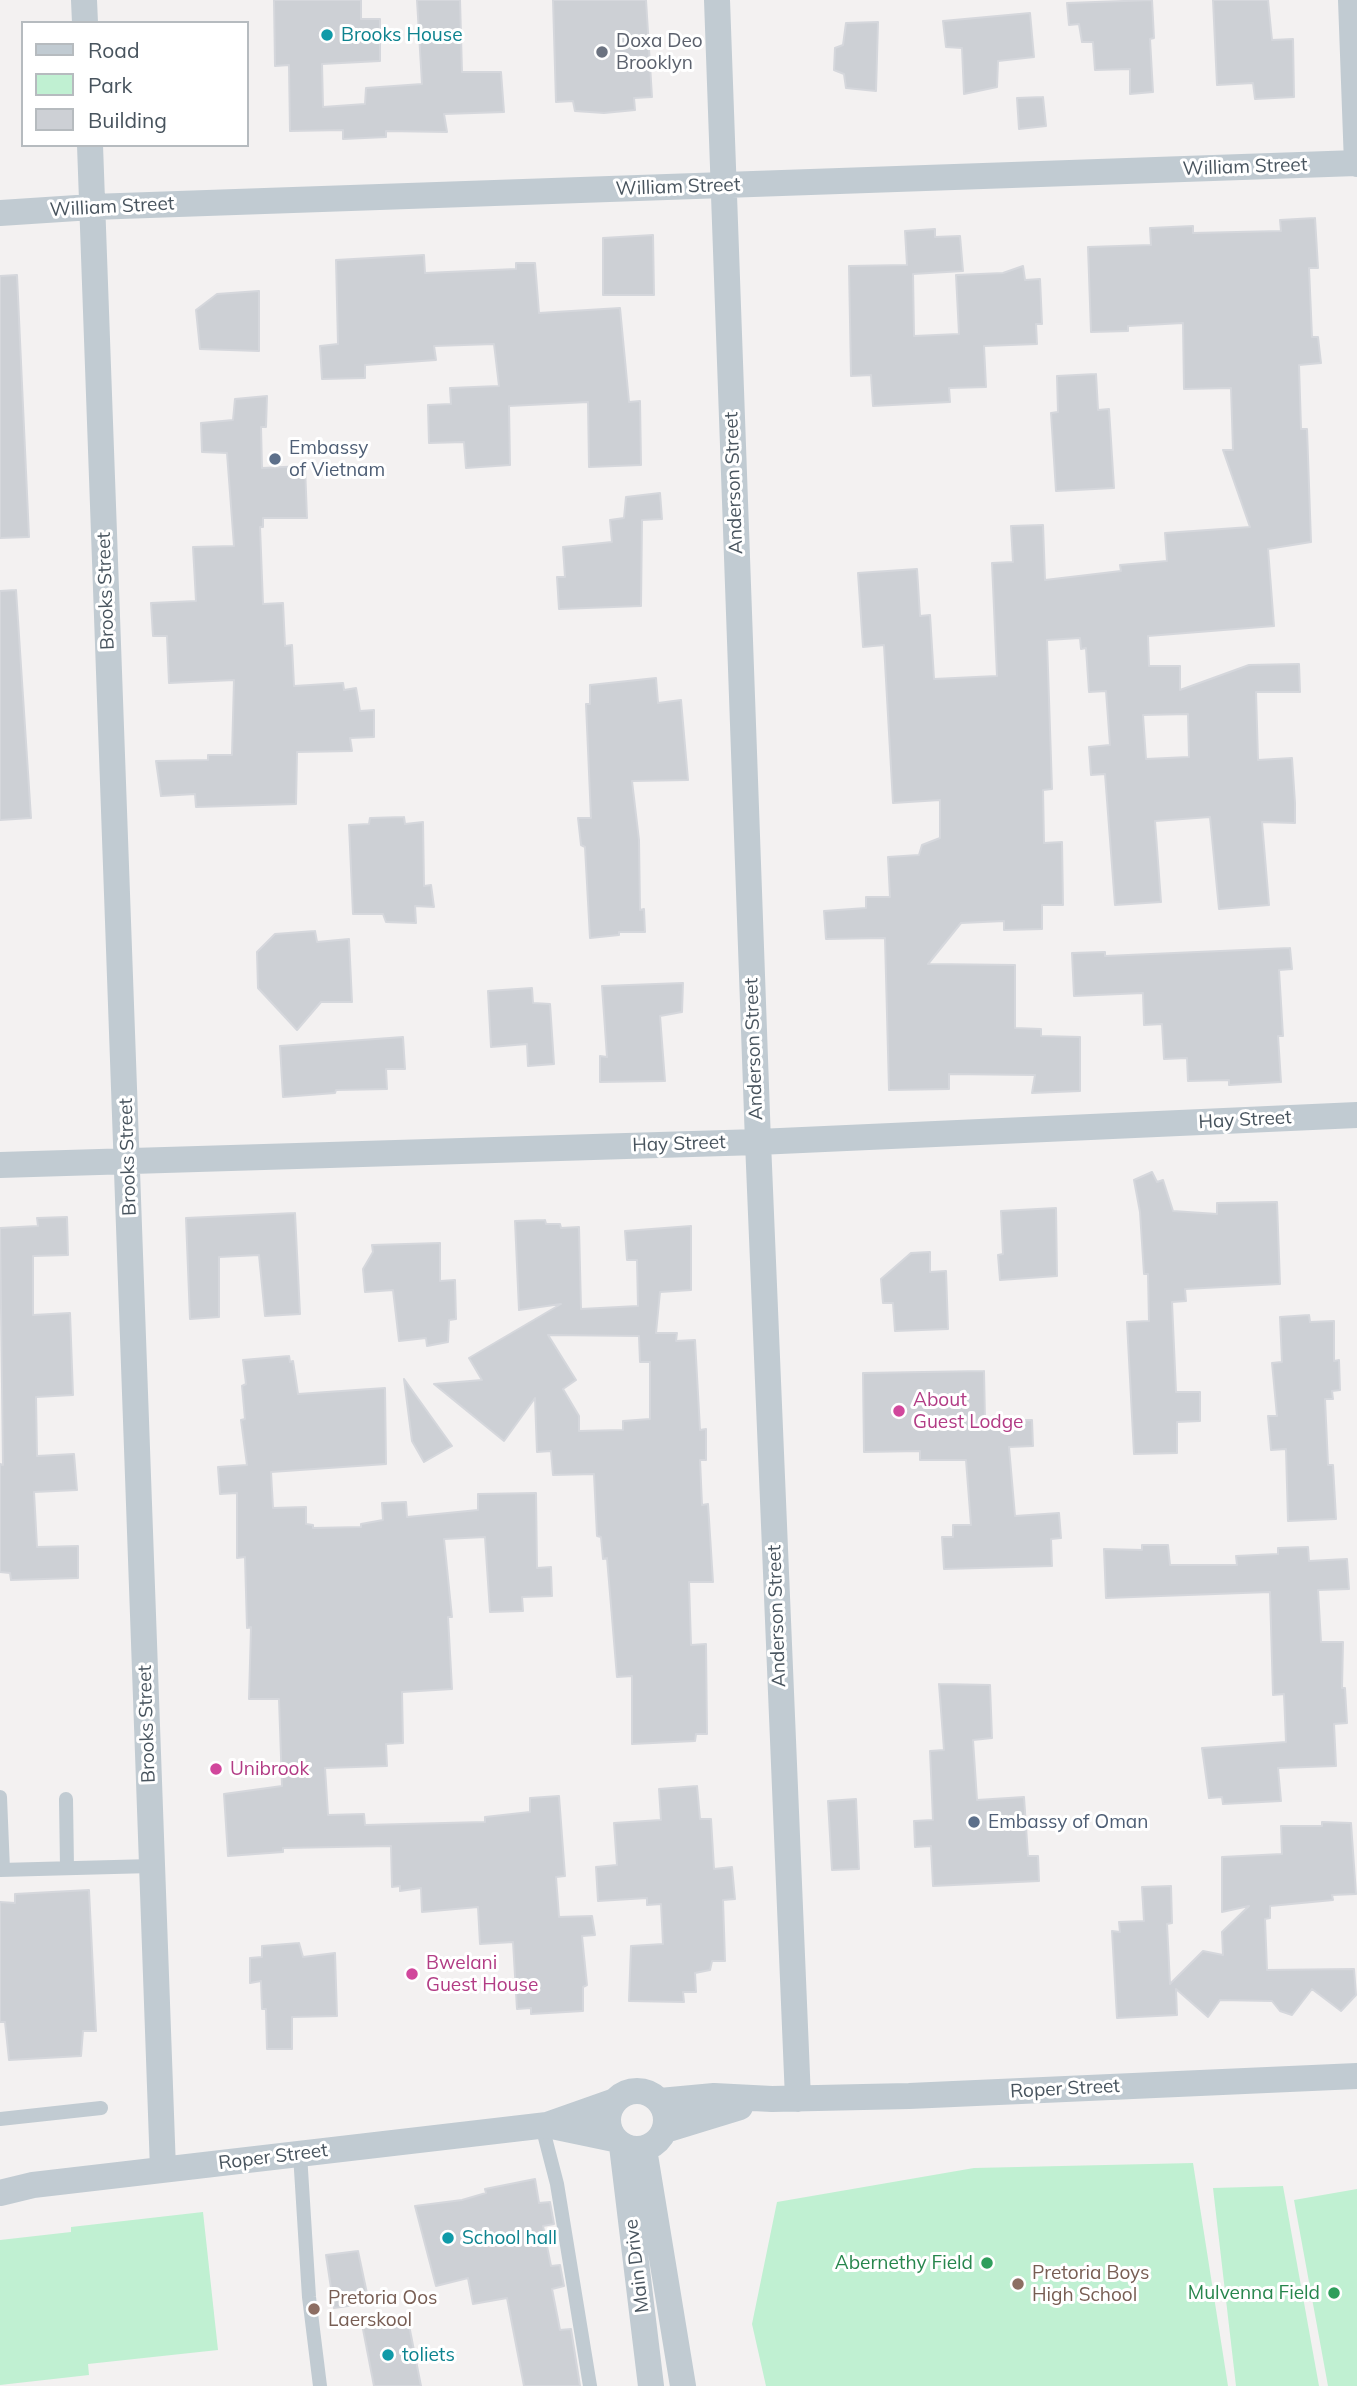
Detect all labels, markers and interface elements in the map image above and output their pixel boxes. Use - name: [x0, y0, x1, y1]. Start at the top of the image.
- legend: [21, 21, 248, 147]
- place label: Brooks House: [341, 24, 463, 46]
- marker: Brooks House: [319, 27, 335, 43]
- place label: Doxa Deo Brooklyn: [616, 30, 703, 74]
- text: Road: [88, 37, 139, 63]
- marker: Doxa Deo Brooklyn: [594, 44, 610, 60]
- text: Park: [88, 72, 132, 98]
- text: Building: [88, 107, 167, 133]
- street label: William Street: [1182, 153, 1308, 181]
- street label: William Street: [615, 173, 741, 201]
- street label: William Street: [49, 192, 175, 222]
- street label: Anderson Street: [720, 411, 748, 555]
- place label: Embassy of Vietnam: [289, 437, 385, 481]
- marker: Embassy of Vietnam: [267, 451, 283, 467]
- street label: Brooks Street: [93, 532, 119, 650]
- street label: Anderson Street: [740, 977, 768, 1121]
- street label: Brooks Street: [115, 1098, 141, 1216]
- street label: Hay Street: [1198, 1106, 1292, 1134]
- street label: Hay Street: [632, 1131, 726, 1157]
- place label: About Guest Lodge: [913, 1389, 1023, 1433]
- marker: About Guest Lodge: [891, 1403, 907, 1419]
- street label: Anderson Street: [763, 1544, 791, 1688]
- street label: Brooks Street: [134, 1665, 160, 1783]
- place label: Unibrook: [230, 1758, 309, 1780]
- marker: Unibrook: [208, 1761, 224, 1777]
- place label: Embassy of Oman: [988, 1811, 1148, 1833]
- marker: Embassy of Oman: [966, 1814, 982, 1830]
- place label: Bwelani Guest House: [426, 1952, 538, 1996]
- marker: Bwelani Guest House: [404, 1966, 420, 1982]
- street label: Roper Street: [1010, 2075, 1120, 2103]
- street label: Roper Street: [217, 2139, 329, 2175]
- street label: Main Drive: [620, 2218, 654, 2314]
- place label: School hall: [462, 2227, 557, 2249]
- marker: School hall: [440, 2230, 456, 2246]
- place label: Abernethy Field: [835, 2252, 973, 2274]
- marker: Abernethy Field: [979, 2255, 995, 2271]
- place label: Pretoria Boys High School: [1032, 2262, 1149, 2306]
- marker: Pretoria Boys High School: [1010, 2276, 1026, 2292]
- place label: Mulvenna Field: [1188, 2282, 1320, 2304]
- marker: Mulvenna Field: [1326, 2285, 1342, 2301]
- place label: Pretoria Oos Laerskool: [328, 2287, 437, 2331]
- marker: Pretoria Oos Laerskool: [306, 2301, 322, 2317]
- place label: toliets: [402, 2344, 455, 2366]
- marker: toliets: [380, 2347, 396, 2363]

